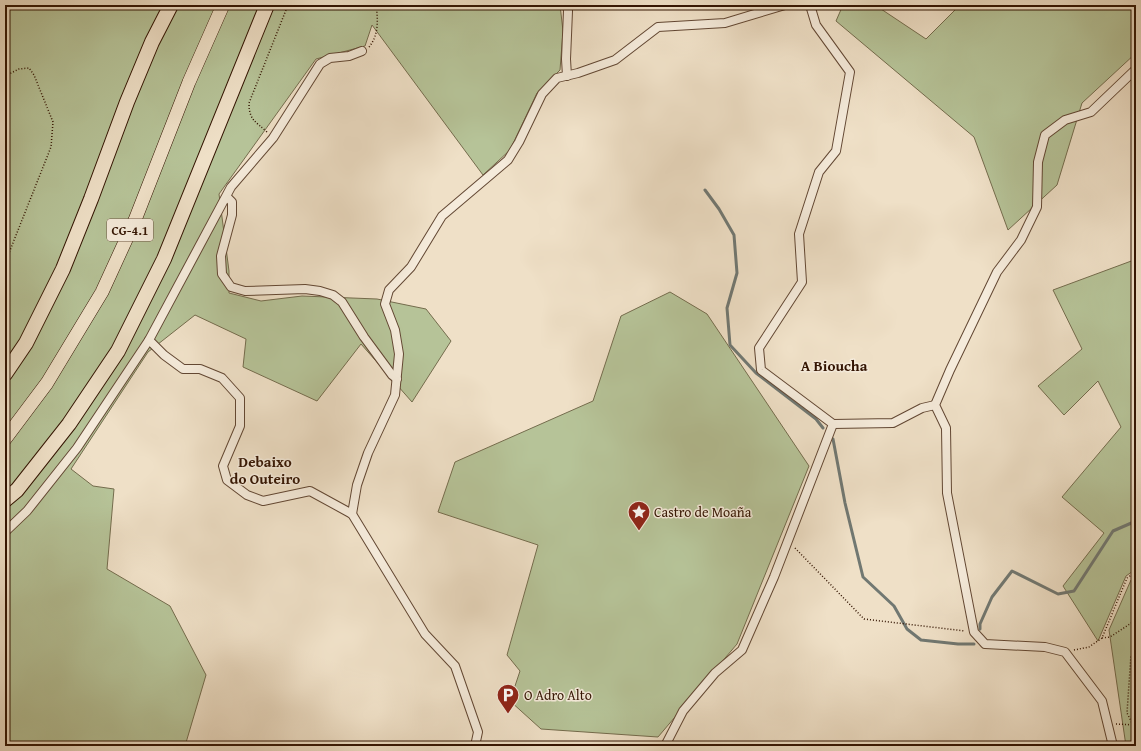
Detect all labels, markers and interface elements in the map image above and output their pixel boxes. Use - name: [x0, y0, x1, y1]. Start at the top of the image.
- road number: CG-4.1: [107, 219, 153, 241]
- district label: A Bioucha: [801, 355, 868, 376]
- district label: Debaixo do Outeiro: [230, 451, 300, 489]
- place icon: Castro de Moaña: [626, 499, 652, 532]
- place label: Castro de Moaña: [654, 502, 752, 522]
- parking icon: O Adro Alto: [495, 682, 521, 715]
- place label: O Adro Alto: [524, 685, 592, 705]

